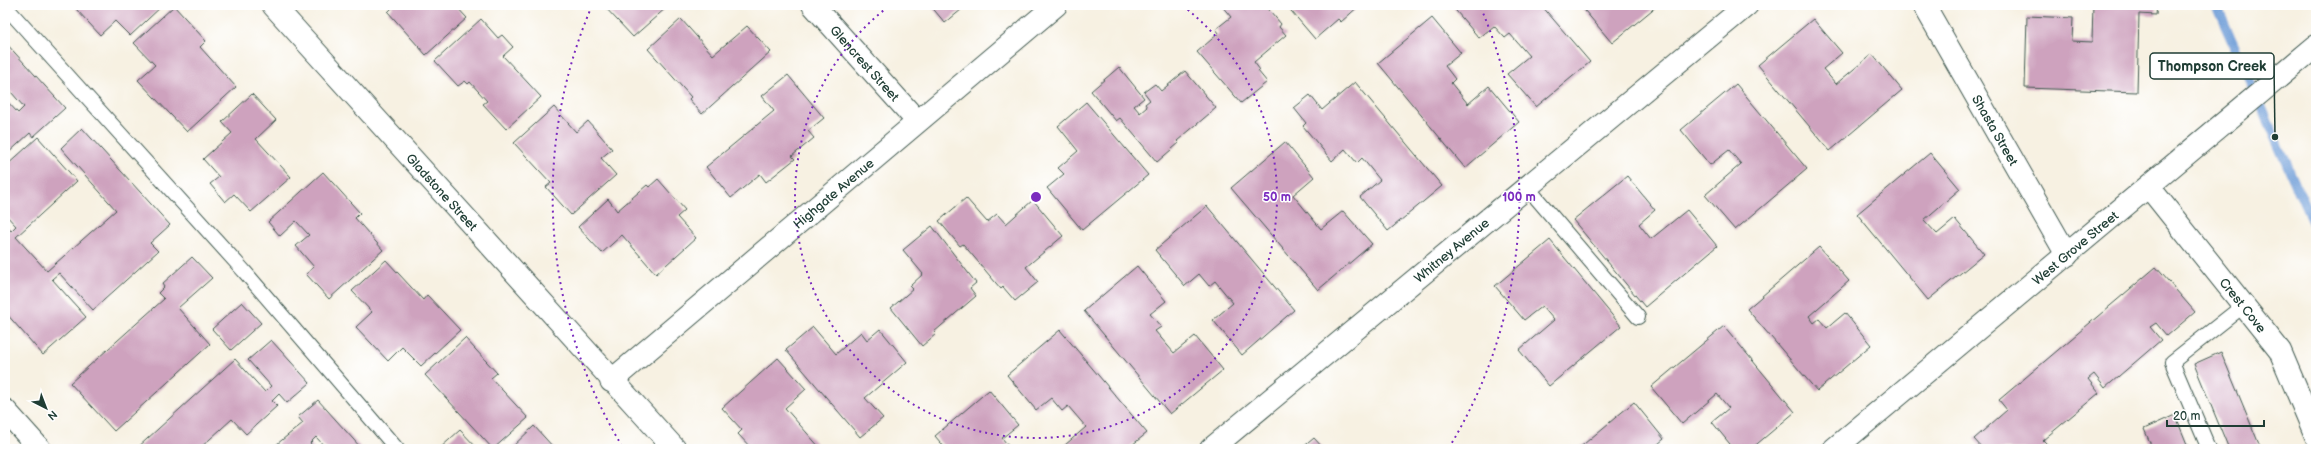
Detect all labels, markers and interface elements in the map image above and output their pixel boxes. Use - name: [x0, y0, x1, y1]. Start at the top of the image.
- street label: Glencrest Street: [826, 23, 902, 105]
- callout: Thompson Creek: [2150, 53, 2274, 79]
- text: Thompson Creek: [2158, 58, 2267, 75]
- street label: Shasta Street: [1968, 92, 2021, 169]
- street label: Gladstone Street: [402, 150, 481, 235]
- street label: Highgate Avenue: [790, 155, 878, 233]
- centre of rings: [1029, 190, 1043, 204]
- text: 50 m: [1263, 190, 1291, 205]
- text: 100 m: [1502, 190, 1536, 205]
- street label: West Grove Street: [2029, 208, 2122, 289]
- street label: Whitney Avenue: [1411, 215, 1493, 286]
- street label: Crest Cove: [2216, 275, 2269, 337]
- north arrow: [26, 388, 66, 428]
- scale bar: [2167, 402, 2264, 428]
- text: N: [45, 407, 60, 423]
- text: 20 m: [2173, 409, 2200, 424]

